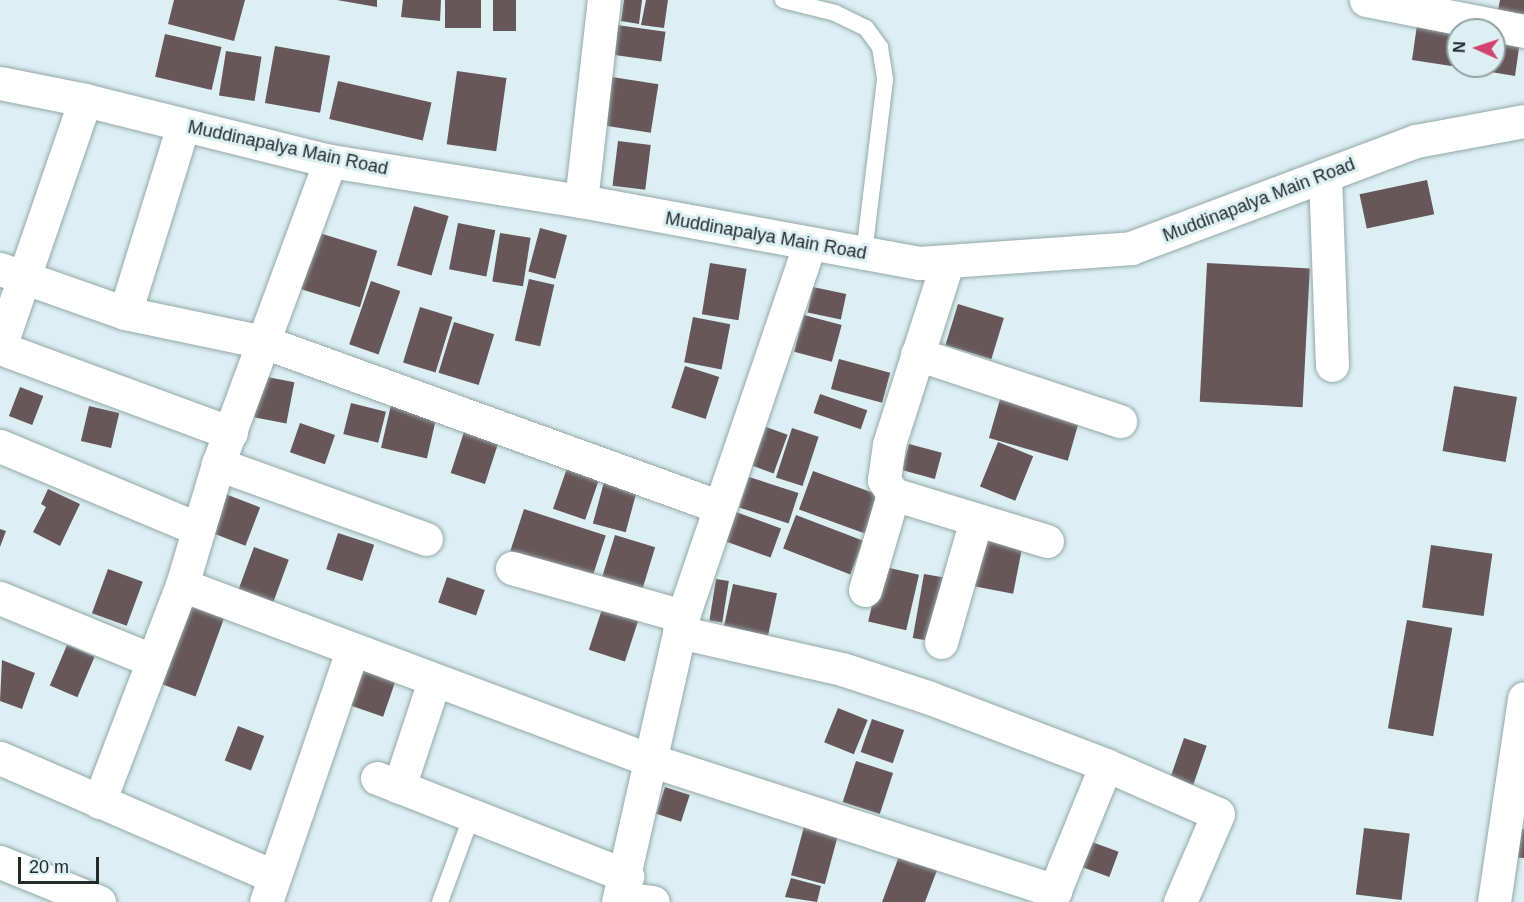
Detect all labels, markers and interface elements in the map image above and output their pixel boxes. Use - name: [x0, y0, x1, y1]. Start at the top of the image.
- north arrow: [1446, 18, 1506, 78]
- text: N: [1451, 41, 1468, 53]
- street label: Muddinapalya Main Road: [186, 116, 390, 180]
- street label: Muddinapalya Main Road: [1160, 153, 1358, 247]
- street label: Muddinapalya Main Road: [664, 208, 868, 264]
- scale bar: [21, 845, 102, 883]
- text: 20 m: [29, 857, 69, 877]

